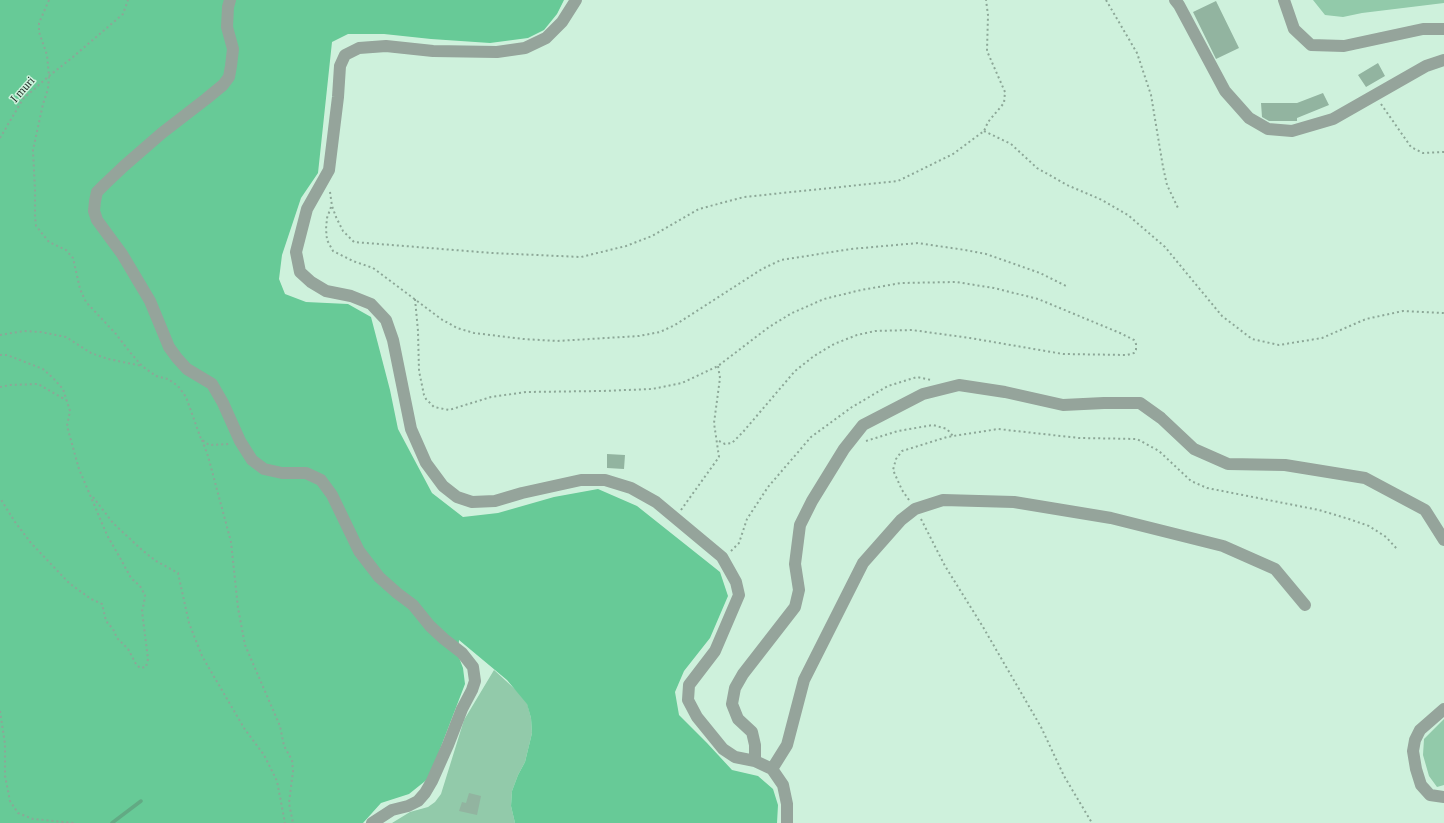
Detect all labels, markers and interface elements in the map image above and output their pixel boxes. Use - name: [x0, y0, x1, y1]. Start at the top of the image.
- street label: I muri: [8, 74, 38, 106]

